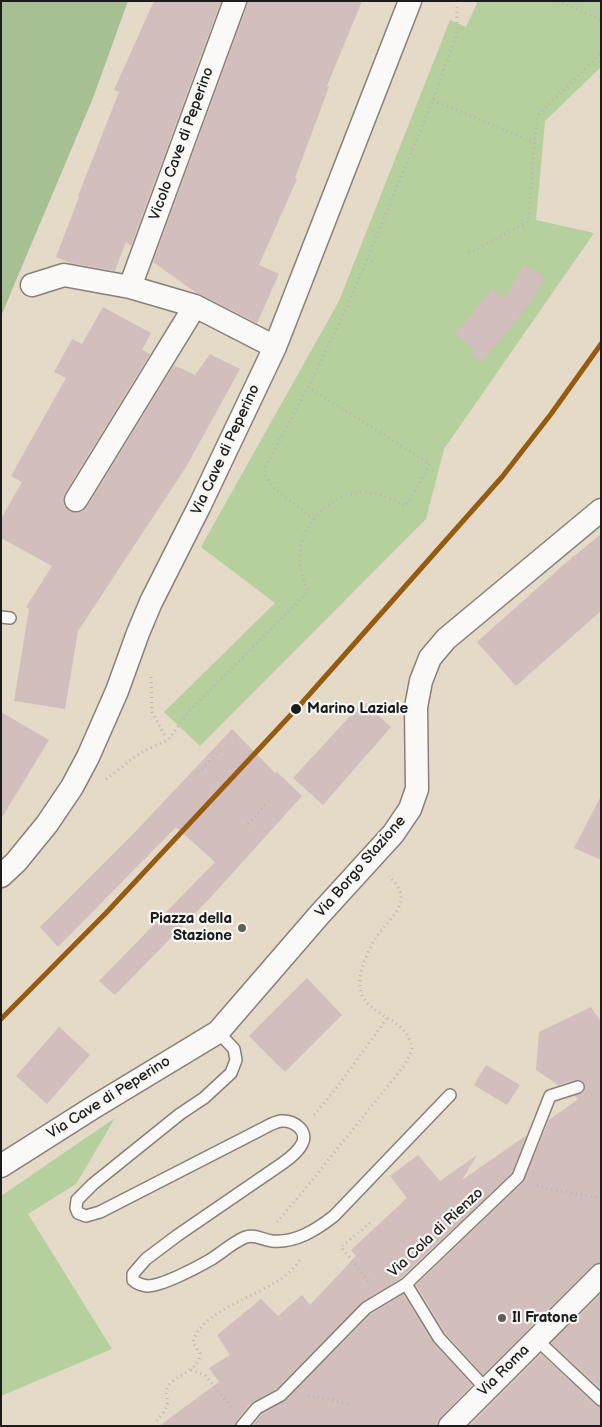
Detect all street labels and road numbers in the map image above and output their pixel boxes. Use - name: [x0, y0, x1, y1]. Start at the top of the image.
- street label: Vicolo Cave di Peperino: [146, 65, 218, 223]
- street label: Via Cave di Peperino: [188, 382, 264, 518]
- street label: Via Borgo Stazione: [312, 813, 410, 921]
- street label: Via Cave di Peperino: [44, 1053, 174, 1143]
- street label: Via Cola di Rienzo: [385, 1184, 487, 1282]
- street label: Via Roma: [475, 1342, 533, 1400]

